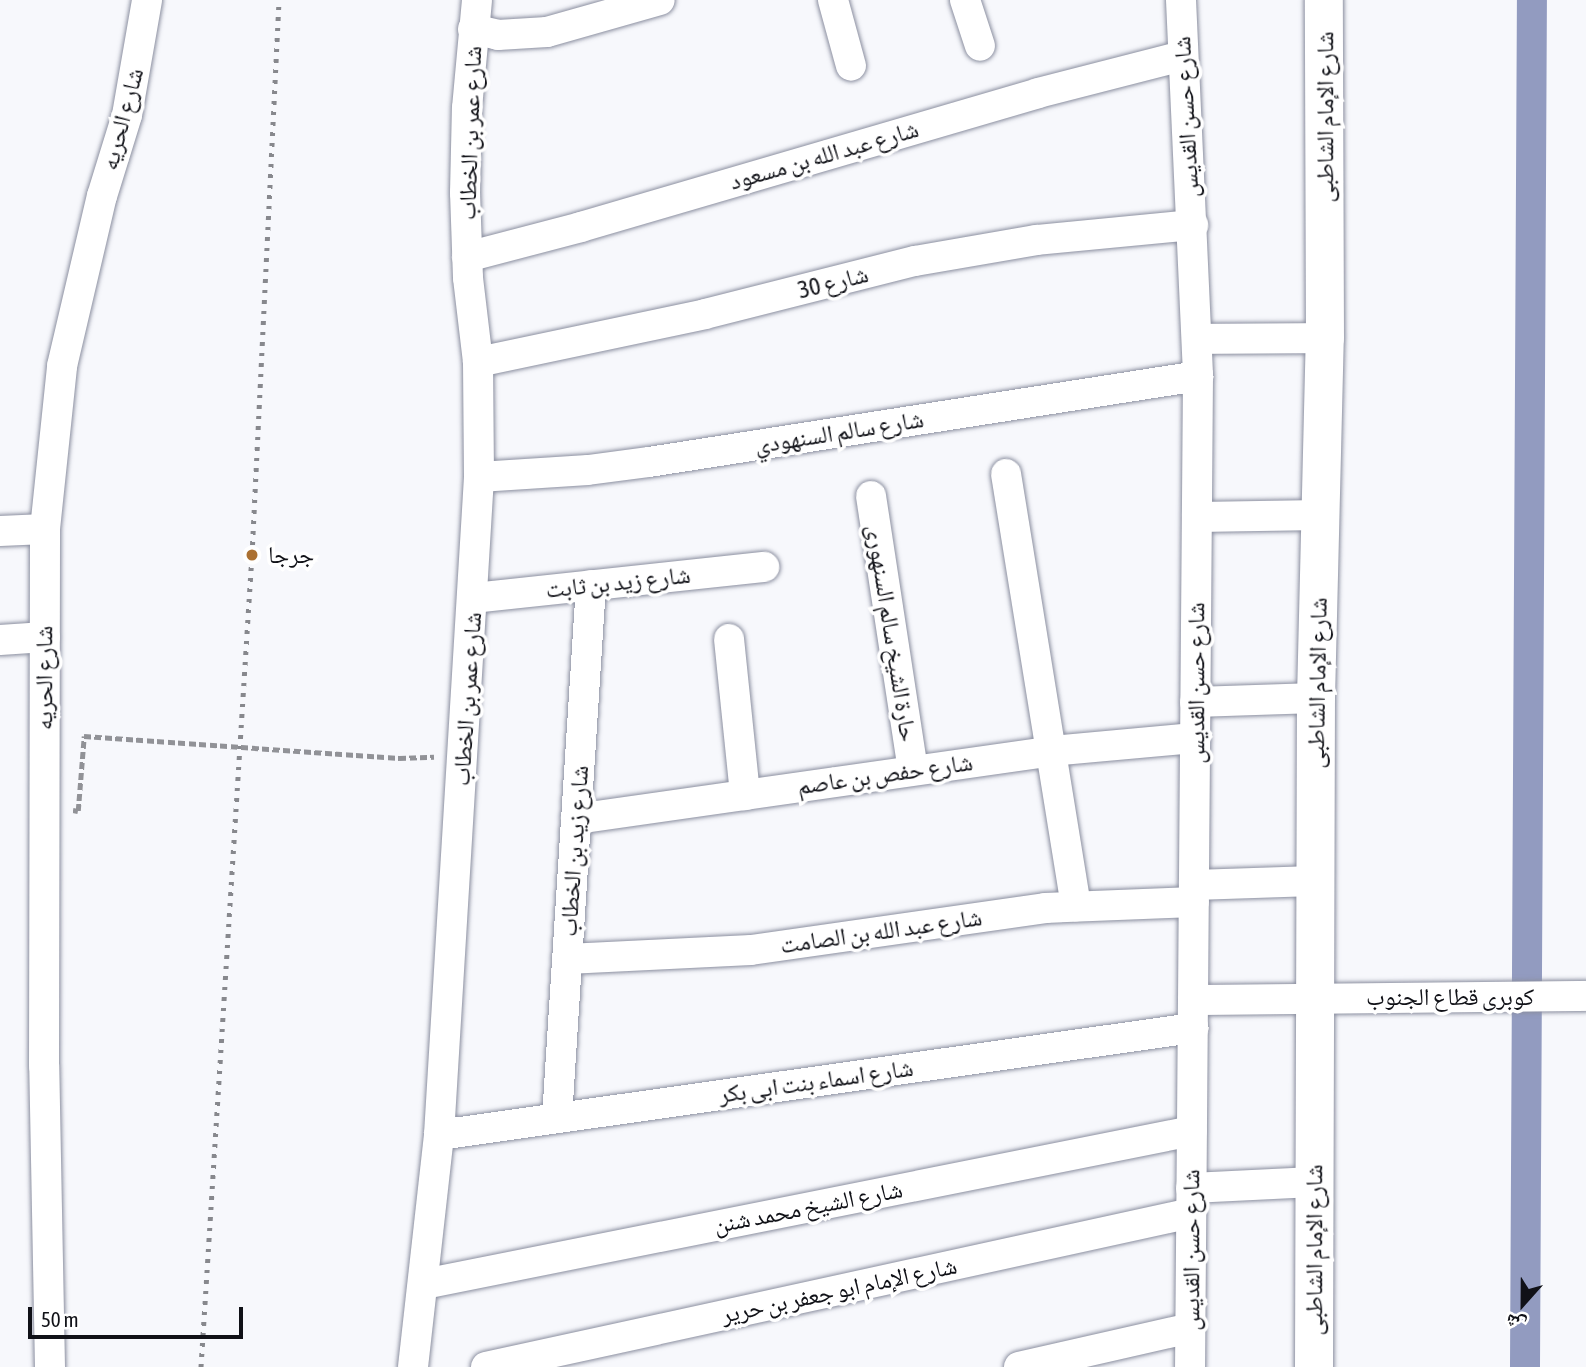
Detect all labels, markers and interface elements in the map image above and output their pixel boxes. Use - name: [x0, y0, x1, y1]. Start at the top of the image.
- street label: شارع الإمام الشاطبى: [1311, 31, 1339, 203]
- street label: شارع حسن القديس: [1167, 36, 1205, 198]
- street label: شارع عمر بن الخطاب: [453, 45, 487, 221]
- street label: شارع الحريه: [95, 65, 149, 173]
- street label: شارع عبد الله بن مسعود: [726, 114, 922, 196]
- street label: شارع 30: [795, 259, 871, 305]
- street label: شارع سالم السنهودي: [752, 404, 926, 460]
- street label: حارة الشيخ سالم السنهورى: [861, 522, 923, 744]
- place label: جرجا: [268, 541, 314, 569]
- marker: جرجا: [242, 545, 262, 565]
- street label: شارع زيد بن ثابت: [544, 560, 692, 604]
- street label: شارع الإمام الشاطبى: [1301, 597, 1333, 769]
- street label: شارع حسن القديس: [1182, 602, 1210, 764]
- street label: شارع عمر بن الخطاب: [447, 611, 487, 787]
- street label: شارع الحريه: [30, 626, 58, 730]
- street label: شارع حفص بن عاصم: [795, 747, 975, 801]
- street label: شارع زيد بن الخطاب: [554, 764, 594, 938]
- street label: شارع عبد الله بن الصامت: [778, 903, 984, 959]
- street label: كوبرى قطاع الجنوب: [1366, 983, 1534, 1011]
- street label: شارع اسماء بنت ابى بكر: [717, 1053, 915, 1109]
- street label: شارع الإمام الشاطبى: [1300, 1164, 1328, 1336]
- street label: شارع حسن القديس: [1177, 1169, 1205, 1331]
- street label: شارع الشيخ محمد شنن: [711, 1175, 905, 1239]
- street label: شارع الإمام ابو جعفر بن حرير: [719, 1251, 959, 1329]
- north arrow: [1488, 1269, 1558, 1339]
- scale bar: [32, 1294, 247, 1338]
- text: 50 m: [41, 1307, 79, 1331]
- text: ش: [1502, 1310, 1529, 1337]

